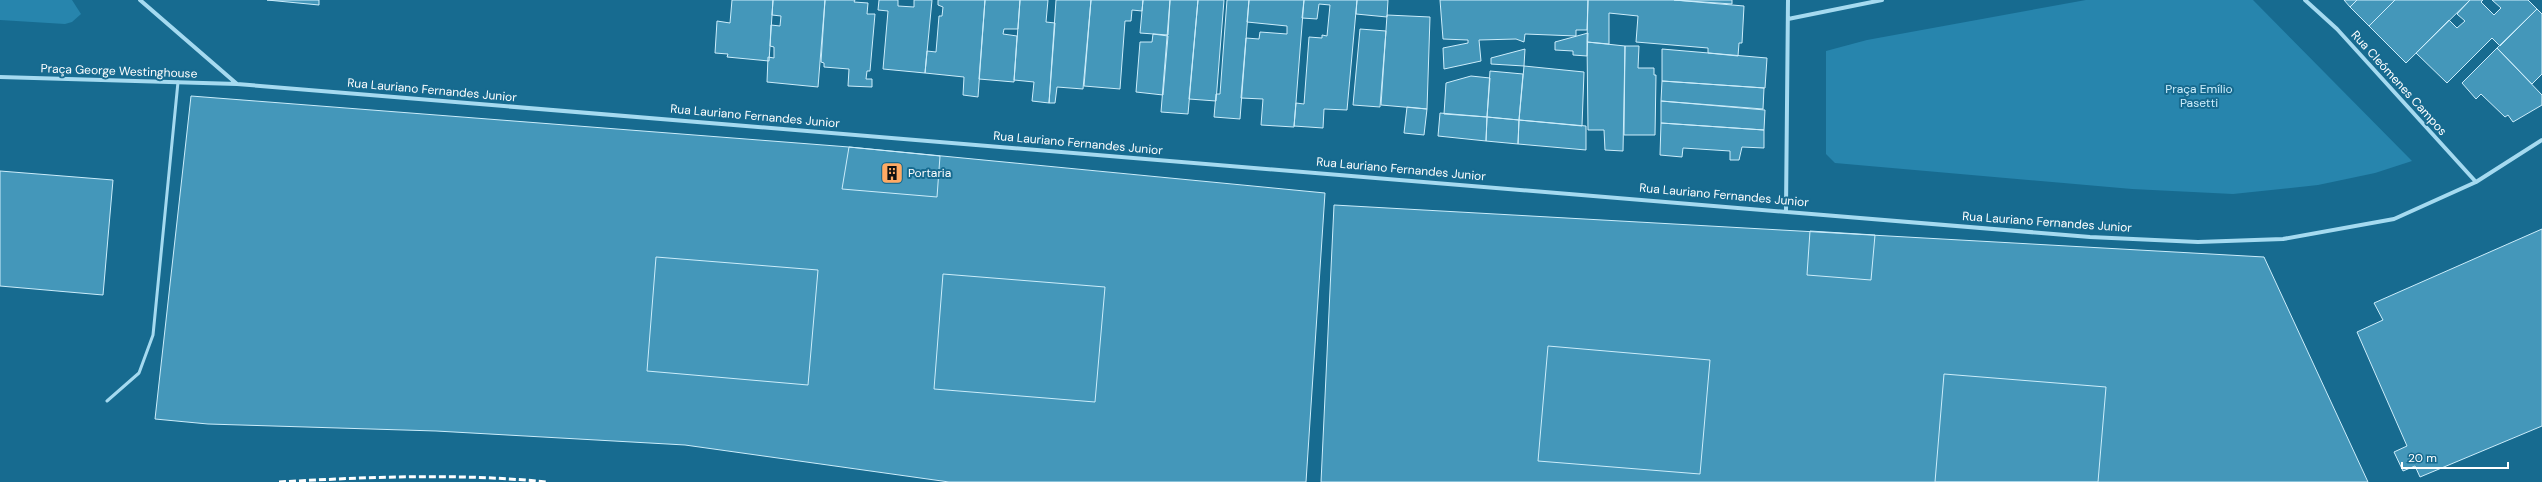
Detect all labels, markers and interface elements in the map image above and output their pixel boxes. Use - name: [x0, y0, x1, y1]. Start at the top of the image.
- street label: Rua Cleómenes Campos: [2348, 27, 2450, 139]
- street label: Praça George Westinghouse: [40, 60, 198, 82]
- street label: Rua Lauriano Fernandes Junior: [347, 75, 518, 105]
- park label: Praça Emílio Pasetti: [2165, 81, 2233, 111]
- street label: Rua Lauriano Fernandes Junior: [670, 101, 841, 131]
- street label: Rua Lauriano Fernandes Junior: [993, 128, 1164, 158]
- street label: Rua Lauriano Fernandes Junior: [1316, 154, 1487, 184]
- building icon: Portaria: [879, 160, 905, 186]
- place label: Portaria: [908, 165, 951, 181]
- street label: Rua Lauriano Fernandes Junior: [1639, 180, 1810, 210]
- street label: Rua Lauriano Fernandes Junior: [1962, 208, 2133, 236]
- scale bar: [2402, 444, 2508, 470]
- text: 20 m: [2408, 450, 2437, 466]

